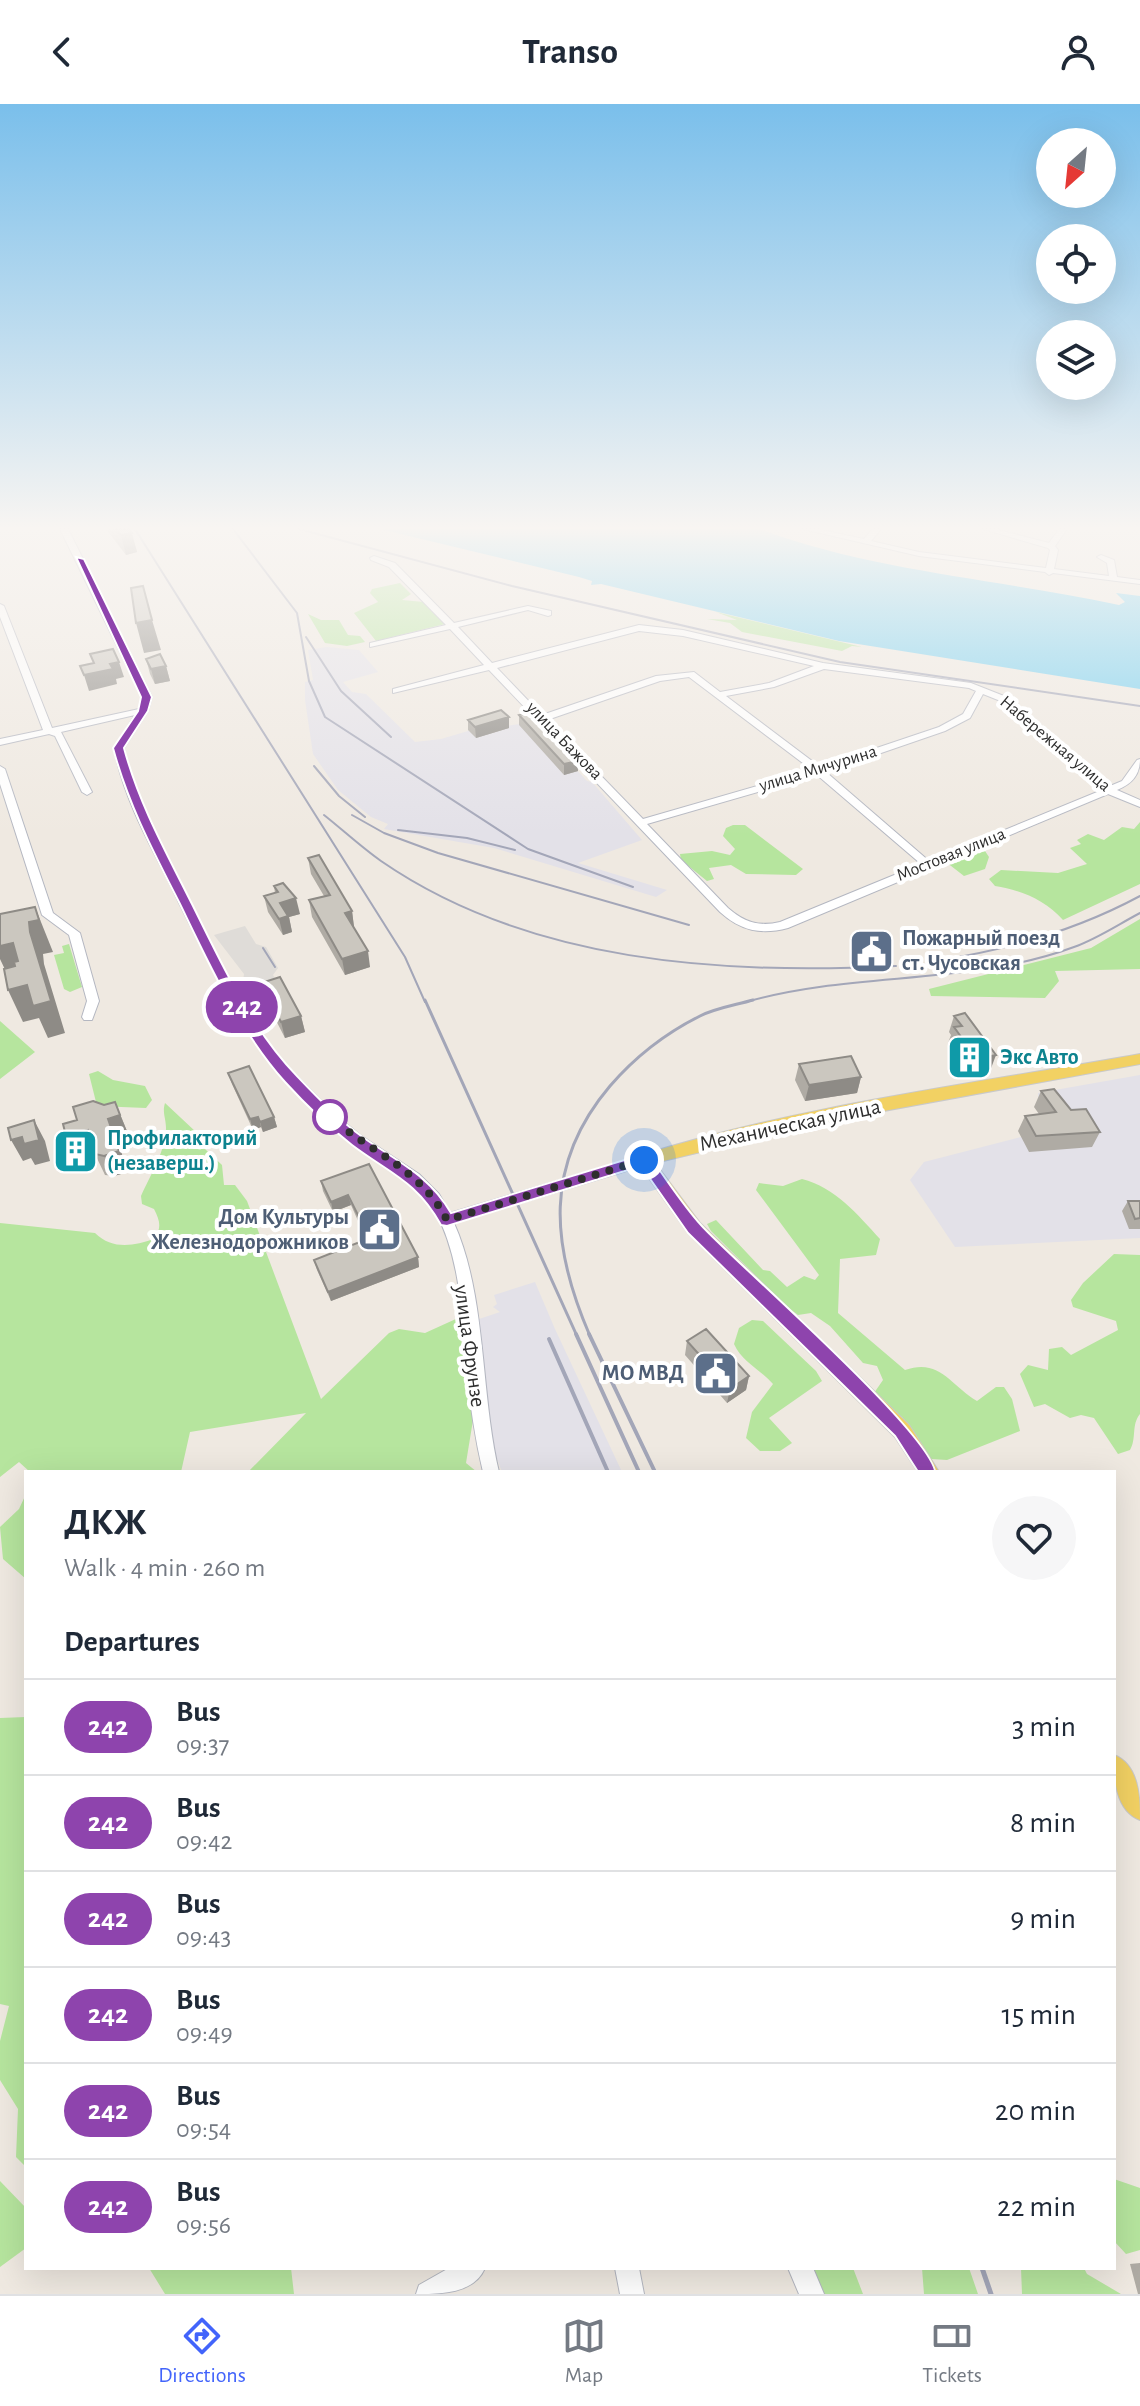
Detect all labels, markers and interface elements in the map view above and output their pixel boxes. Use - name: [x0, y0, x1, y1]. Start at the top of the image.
- icon: back: [40, 30, 84, 74]
- icon: person: [1056, 30, 1100, 74]
- text: Transo: [522, 34, 618, 70]
- north arrow: [1036, 128, 1116, 208]
- map controls: [1036, 128, 1116, 400]
- button: locate: [1036, 224, 1116, 304]
- button: layers: [1036, 320, 1116, 400]
- street label: Набережная улица: [996, 692, 1115, 795]
- street label: улица Бажова: [522, 698, 605, 784]
- street label: улица Мичурина: [756, 743, 879, 796]
- street label: Мостовая улица: [894, 825, 1008, 885]
- public building icon: Пожарный поезд ст. Чусовская: [847, 927, 895, 975]
- place label: Пожарный поезд ст. Чусовская: [902, 927, 1060, 975]
- line badge: 242: [196, 981, 288, 1033]
- text: 242: [222, 993, 262, 1021]
- building icon: Экс Авто: [945, 1033, 993, 1081]
- place label: Экс Авто: [1000, 1046, 1079, 1068]
- street label: Механическая улица: [697, 1095, 883, 1155]
- unlabelled marker: [313, 1100, 347, 1134]
- building icon: Профилакторий (незаверш.): [52, 1127, 100, 1175]
- place label: Профилакторий (незаверш.): [107, 1127, 257, 1174]
- your location: [624, 1140, 664, 1180]
- place label: Дом Культуры Железнодорожников: [151, 1206, 349, 1253]
- public building icon: Дом Культуры Железнодорожников: [356, 1206, 404, 1254]
- street label: улица Фрунзе: [450, 1282, 489, 1409]
- public building icon: МО МВД: [691, 1349, 739, 1397]
- place label: МО МВД: [602, 1362, 684, 1384]
- button: heart: [992, 1496, 1076, 1580]
- text: ДКЖ: [64, 1504, 147, 1542]
- text: Walk · 4 min · 260 m: [64, 1555, 265, 1581]
- text: Departures: [64, 1627, 200, 1657]
- text: Bus: [176, 1697, 221, 1727]
- text: 3 min: [1012, 1712, 1076, 1742]
- text: 242: [88, 1713, 128, 1741]
- text: 09:37: [176, 1732, 229, 1758]
- text: Bus: [176, 1793, 221, 1823]
- text: 8 min: [1010, 1808, 1076, 1838]
- text: 242: [88, 1809, 128, 1837]
- text: 09:42: [176, 1828, 232, 1854]
- text: Bus: [176, 1889, 221, 1919]
- text: 9 min: [1010, 1904, 1076, 1934]
- text: 242: [88, 1905, 128, 1933]
- text: 09:43: [176, 1924, 231, 1950]
- text: Bus: [176, 1985, 221, 2015]
- text: 15 min: [1001, 2000, 1076, 2030]
- text: 242: [88, 2001, 128, 2029]
- text: 09:49: [176, 2020, 233, 2046]
- text: Bus: [176, 2081, 221, 2111]
- text: 20 min: [995, 2096, 1076, 2126]
- text: 242: [88, 2097, 128, 2125]
- text: 09:54: [176, 2116, 231, 2142]
- text: Bus: [176, 2177, 221, 2207]
- text: 22 min: [997, 2192, 1076, 2222]
- text: 242: [88, 2193, 128, 2221]
- text: 09:56: [176, 2212, 231, 2238]
- tab: Directions: [158, 2314, 246, 2388]
- tab: Map: [562, 2314, 606, 2388]
- tab: Tickets: [922, 2314, 982, 2388]

